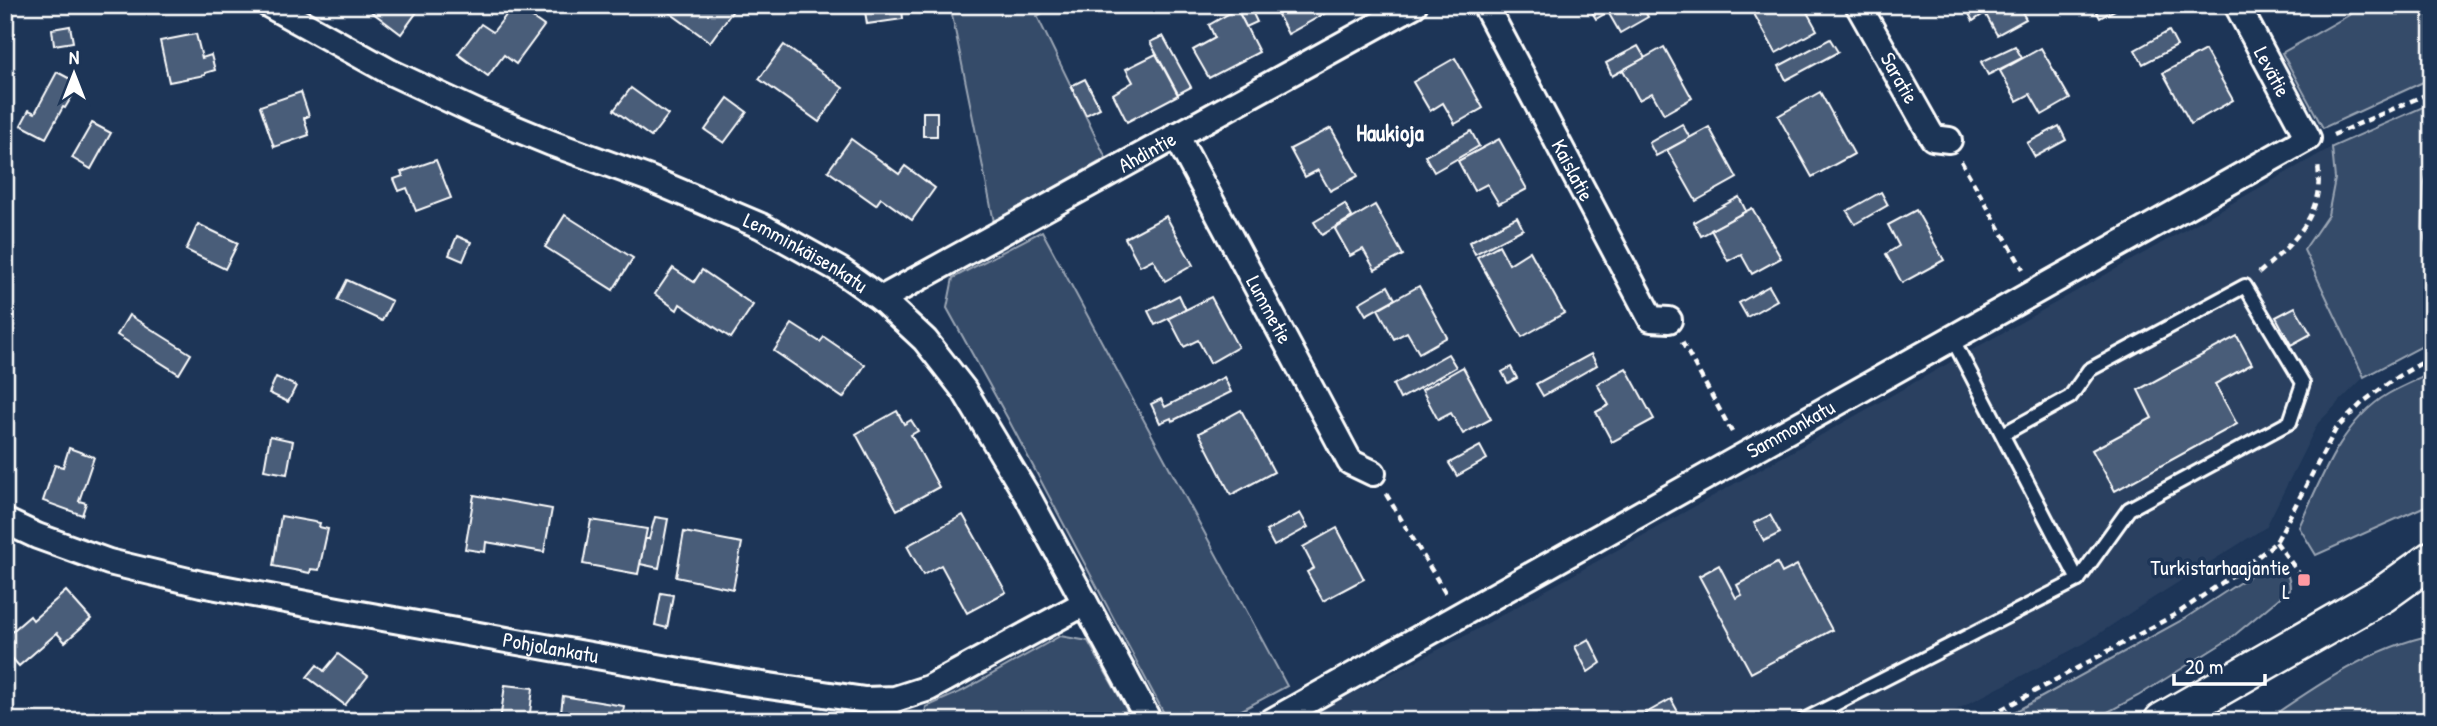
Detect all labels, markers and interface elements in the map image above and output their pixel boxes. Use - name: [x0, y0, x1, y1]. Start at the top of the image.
- north arrow: [38, 38, 108, 108]
- street label: Levätie: [2247, 42, 2298, 102]
- text: N: [69, 44, 79, 70]
- street label: Saratie: [1874, 47, 1926, 109]
- district label: Haukioja: [1356, 117, 1424, 148]
- street label: Ahdintie: [1113, 124, 1181, 179]
- street label: Kaislatie: [1545, 134, 1601, 206]
- street label: Lemminkäisenkatu: [739, 205, 874, 300]
- street label: Lummetie: [1239, 270, 1300, 349]
- street label: Sammonkatu: [1741, 392, 1840, 465]
- place label: Turkistarhaajantie L: [2150, 553, 2290, 606]
- marker: Turkistarhaajantie L: [2296, 572, 2312, 588]
- street label: Pohjolankatu: [501, 625, 602, 670]
- scale bar: [2174, 642, 2266, 686]
- text: 20 m: [2185, 652, 2223, 681]

